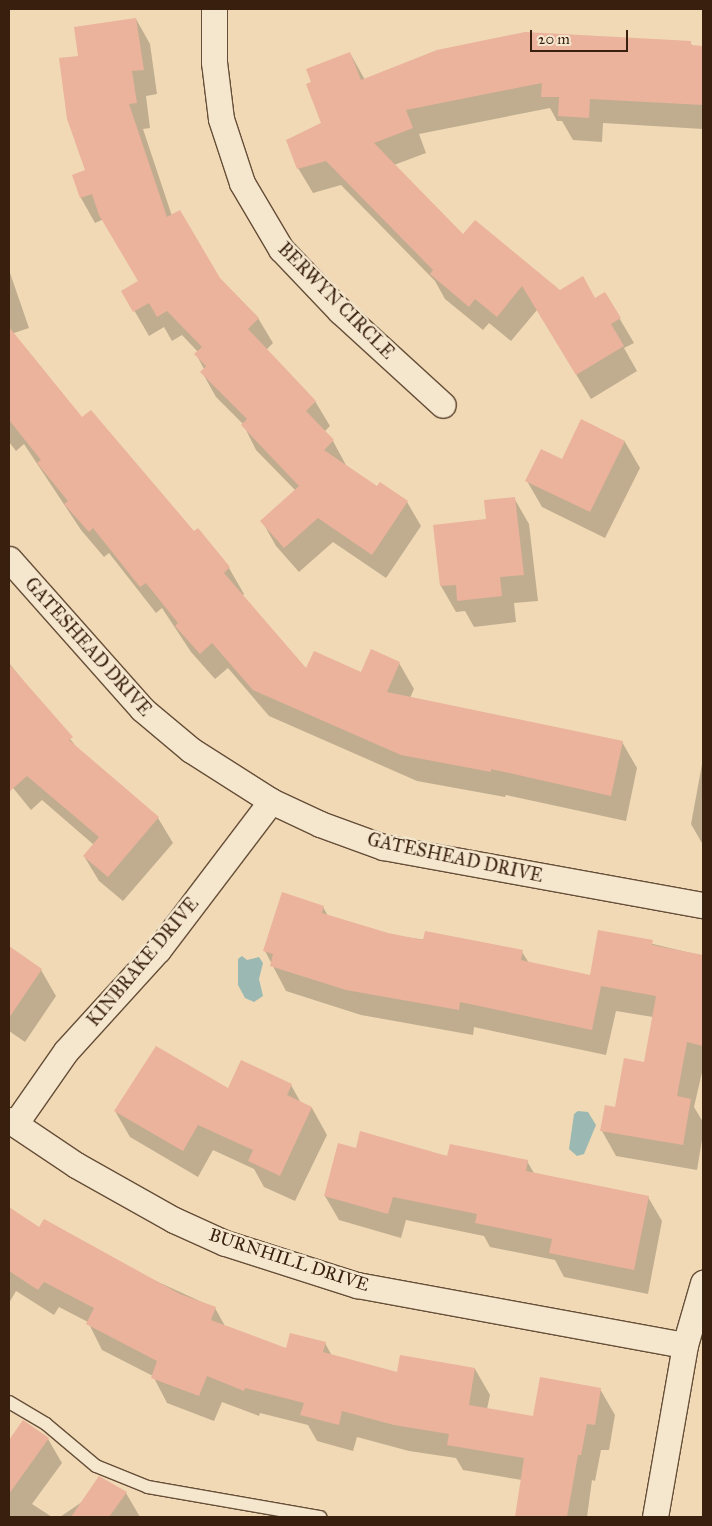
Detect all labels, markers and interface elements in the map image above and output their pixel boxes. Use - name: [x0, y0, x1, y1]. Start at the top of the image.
- scale bar: [532, 20, 630, 52]
- text: 20 m: [538, 30, 570, 48]
- street label: BERWYN CIRCLE: [273, 238, 399, 364]
- street label: GATESHEAD DRIVE: [20, 573, 156, 721]
- street label: GATESHEAD DRIVE: [365, 829, 545, 887]
- street label: KINBRAKE DRIVE: [83, 893, 203, 1031]
- street label: BURNHILL DRIVE: [206, 1224, 372, 1296]

